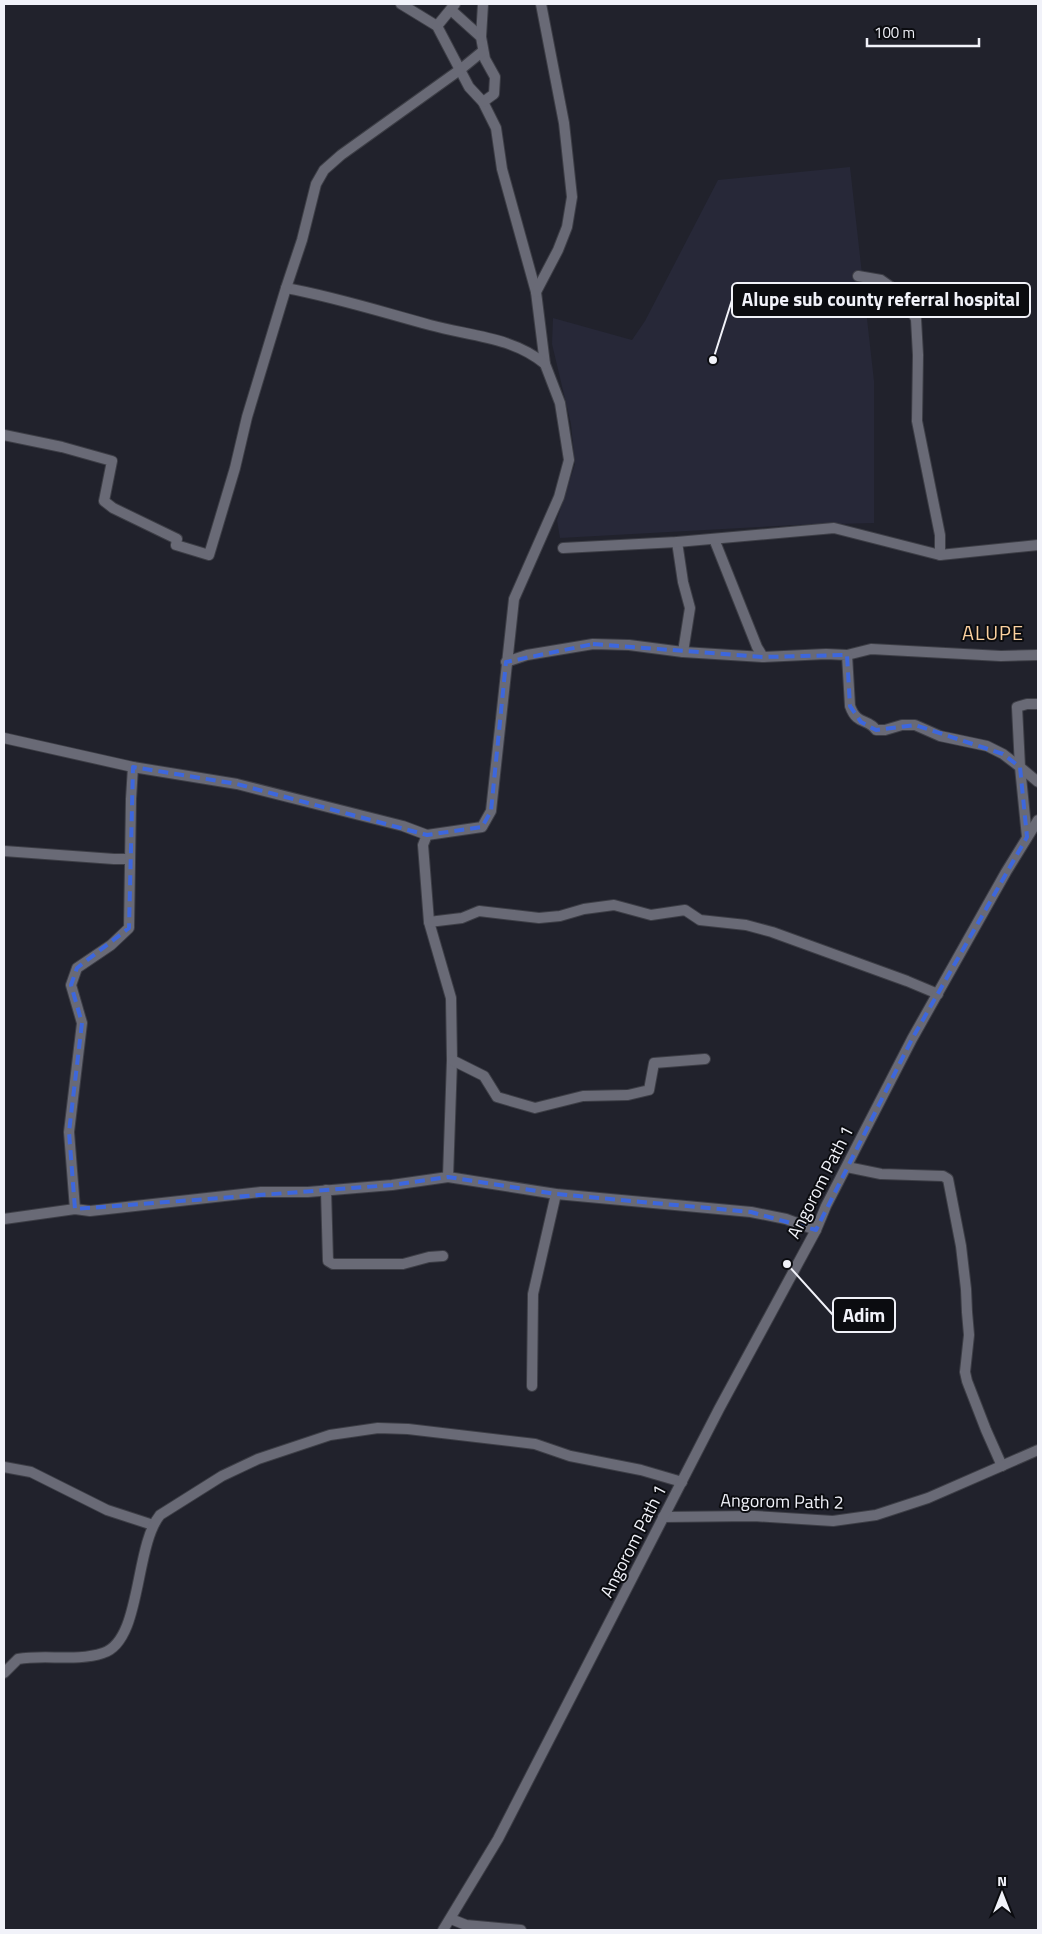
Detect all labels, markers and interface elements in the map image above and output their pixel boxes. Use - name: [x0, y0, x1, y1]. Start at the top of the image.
- scale bar: [867, 15, 980, 47]
- text: 100 m: [874, 21, 915, 44]
- callout: Alupe sub county referral hospital: [732, 283, 1030, 317]
- text: Alupe sub county referral hospital: [742, 284, 1020, 313]
- district label: ALUPE: [962, 617, 1024, 648]
- street label: Angorom Path 1: [780, 1121, 860, 1243]
- callout: Adim: [833, 1298, 895, 1332]
- text: Adim: [843, 1300, 885, 1329]
- street label: Angorom Path 1: [593, 1480, 673, 1602]
- street label: Angorom Path 2: [720, 1486, 844, 1516]
- north arrow: [977, 1869, 1027, 1919]
- text: N: [997, 1870, 1007, 1891]

